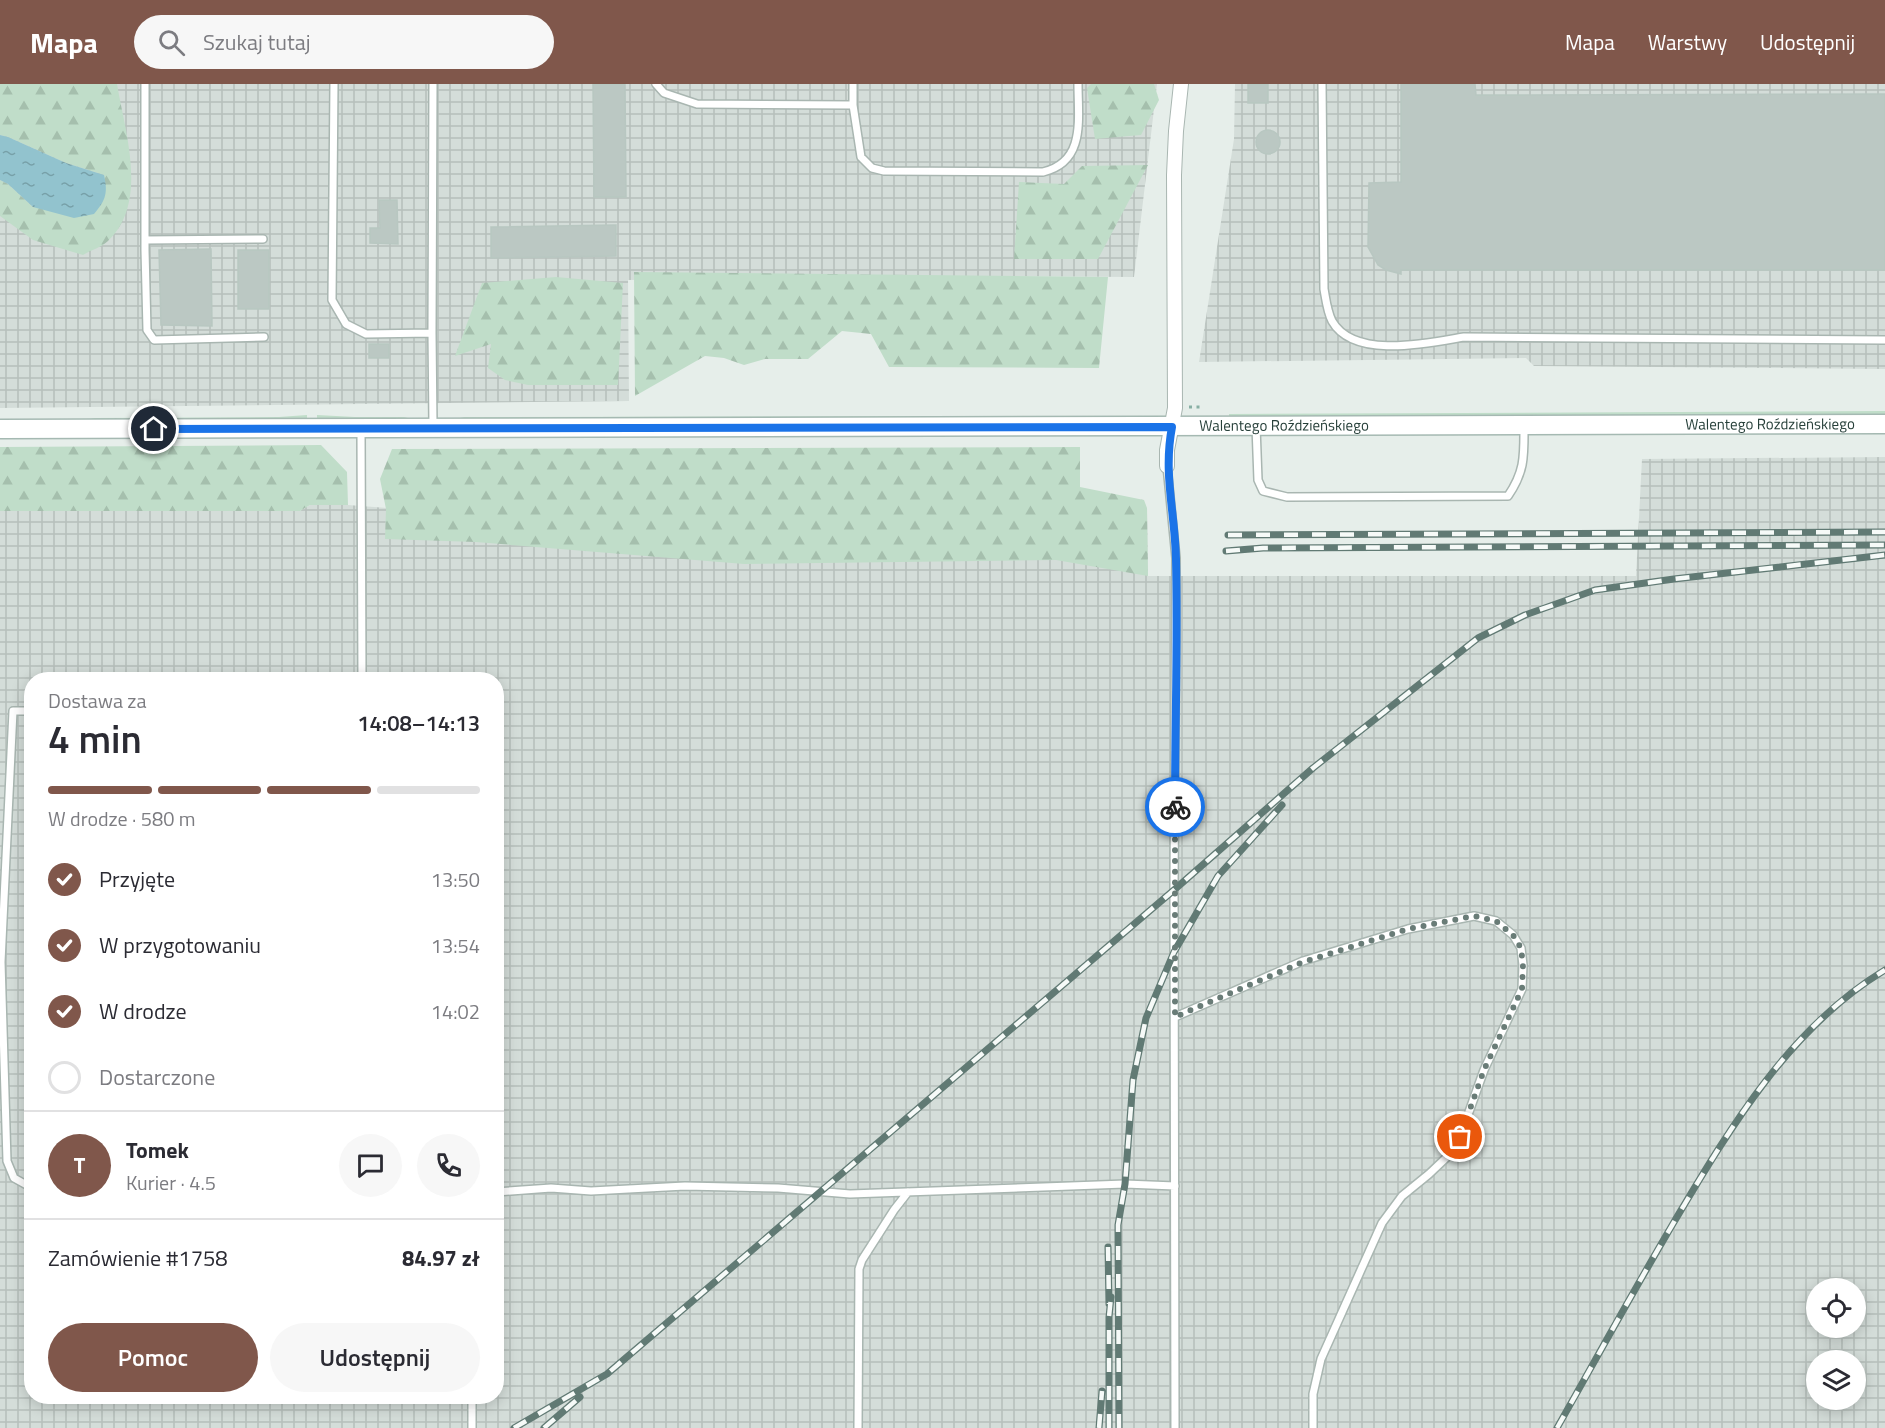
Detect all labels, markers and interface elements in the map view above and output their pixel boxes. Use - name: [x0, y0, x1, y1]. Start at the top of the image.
- search box: [134, 15, 554, 69]
- text: Mapa: [30, 21, 98, 64]
- text: Szukaj tutaj: [203, 25, 311, 59]
- icon: search: [155, 26, 188, 59]
- text: Mapa: [1565, 26, 1615, 58]
- text: Warstwy: [1648, 26, 1727, 58]
- text: Udostępnij: [1760, 26, 1855, 58]
- pin: [128, 403, 179, 454]
- icon: home: [137, 412, 170, 445]
- street label: Walentego Roździeńskiego: [1685, 412, 1855, 436]
- street label: Walentego Roździeńskiego: [1199, 413, 1369, 437]
- text: Dostawa za: [48, 685, 146, 716]
- text: 14:08–14:13: [357, 706, 480, 740]
- text: 4 min: [48, 709, 142, 768]
- courier: [1145, 777, 1205, 837]
- icon: bike: [1159, 791, 1192, 824]
- text: W drodze · 580 m: [48, 803, 196, 834]
- text: Przyjęte: [99, 862, 175, 896]
- icon: check: [48, 863, 81, 896]
- text: 13:50: [431, 864, 480, 895]
- text: W przygotowaniu: [99, 928, 261, 962]
- icon: check: [48, 929, 81, 962]
- text: 13:54: [431, 930, 480, 961]
- text: W drodze: [99, 994, 187, 1028]
- icon: check: [48, 995, 81, 1028]
- text: 14:02: [431, 996, 480, 1027]
- text: Dostarczone: [99, 1060, 215, 1094]
- pin: [1434, 1111, 1485, 1162]
- icon: bag: [1443, 1120, 1476, 1153]
- text: Tomek: [126, 1133, 189, 1167]
- button: chat: [339, 1134, 402, 1197]
- button: phone: [417, 1134, 480, 1197]
- text: T: [74, 1148, 85, 1182]
- text: Kurier · 4.5: [126, 1167, 216, 1198]
- text: Zamówienie #1758: [48, 1241, 228, 1275]
- text: 84.97 zł: [402, 1241, 480, 1275]
- map controls: [1806, 1278, 1866, 1410]
- button: locate: [1806, 1278, 1866, 1338]
- button: Pomoc: [48, 1323, 258, 1392]
- button: Udostępnij: [270, 1323, 480, 1392]
- button: layers: [1806, 1350, 1866, 1410]

